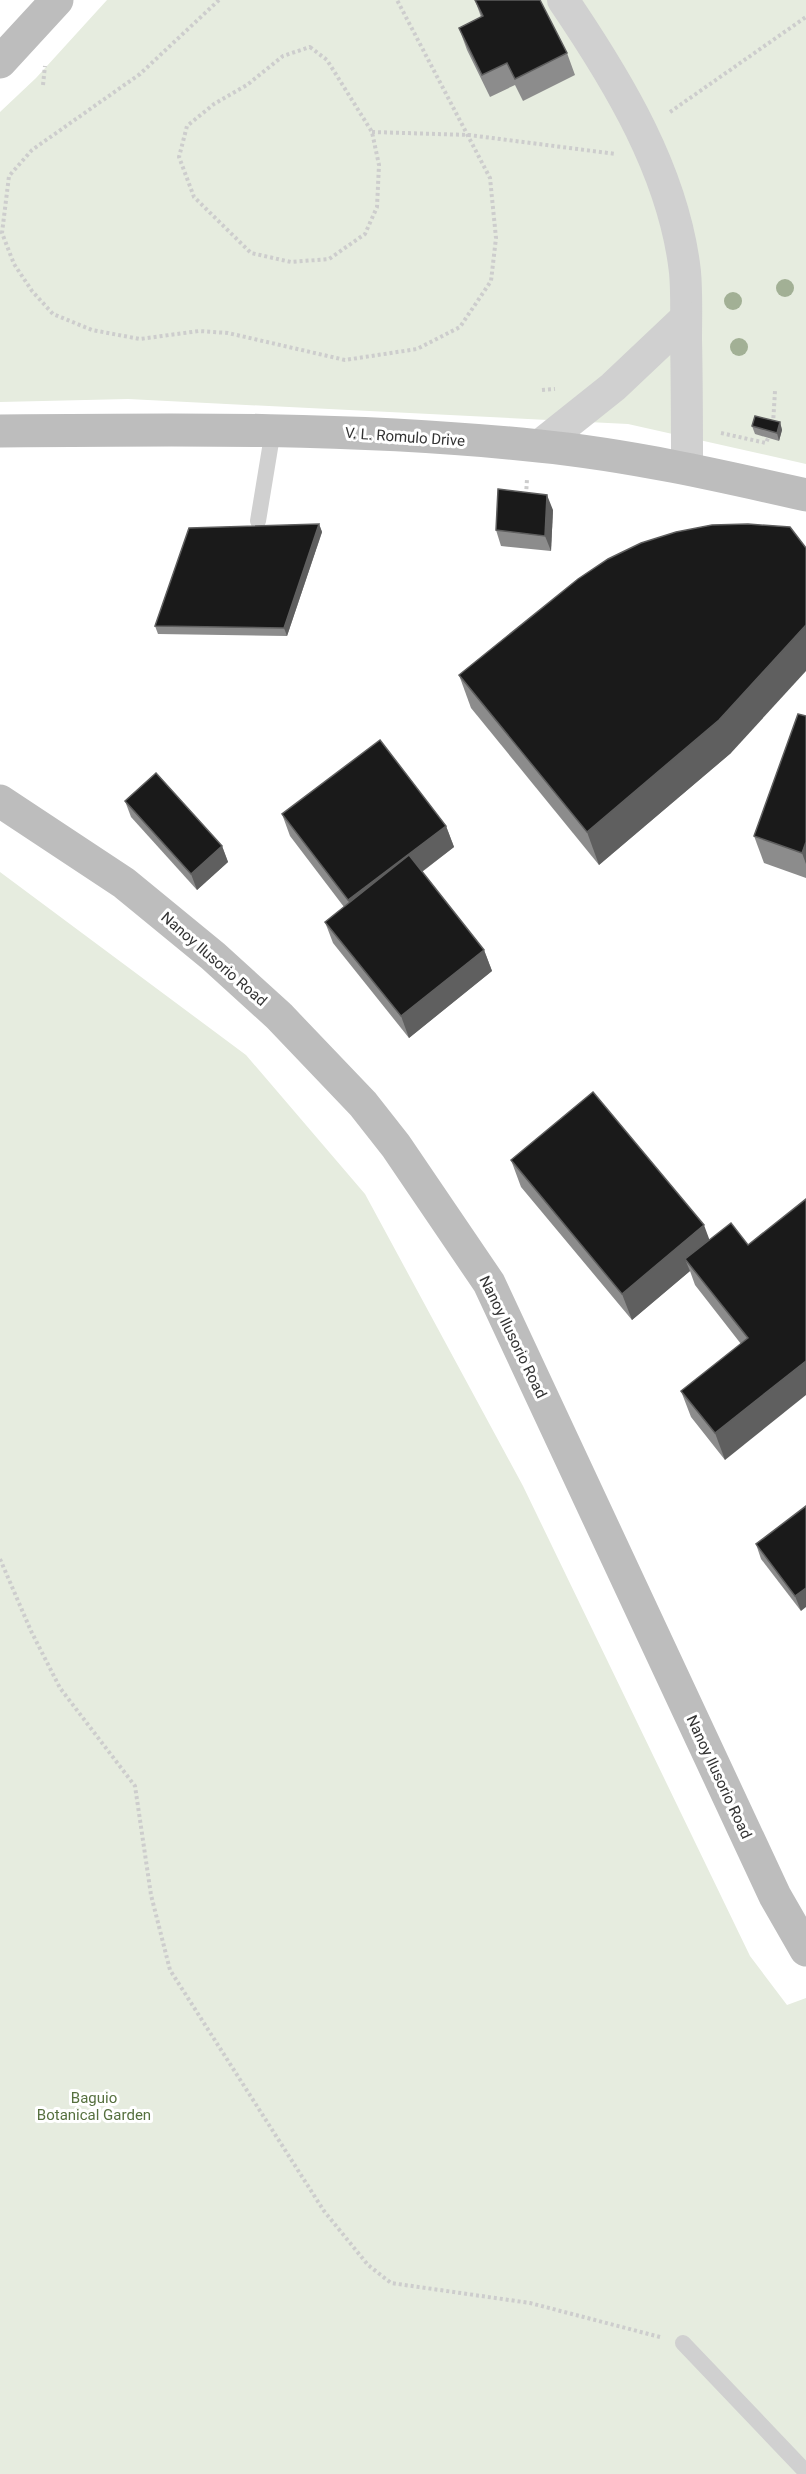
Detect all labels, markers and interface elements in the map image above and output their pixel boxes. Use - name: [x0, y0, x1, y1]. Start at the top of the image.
- street label: V. L. Romulo Drive: [344, 424, 466, 450]
- street label: Nanoy Ilusorio Road: [157, 908, 271, 1010]
- street label: Nanoy Ilusorio Road: [476, 1273, 550, 1401]
- street label: Nanoy Ilusorio Road: [683, 1712, 755, 1842]
- park label: Baguio Botanical Garden: [37, 2089, 151, 2124]

